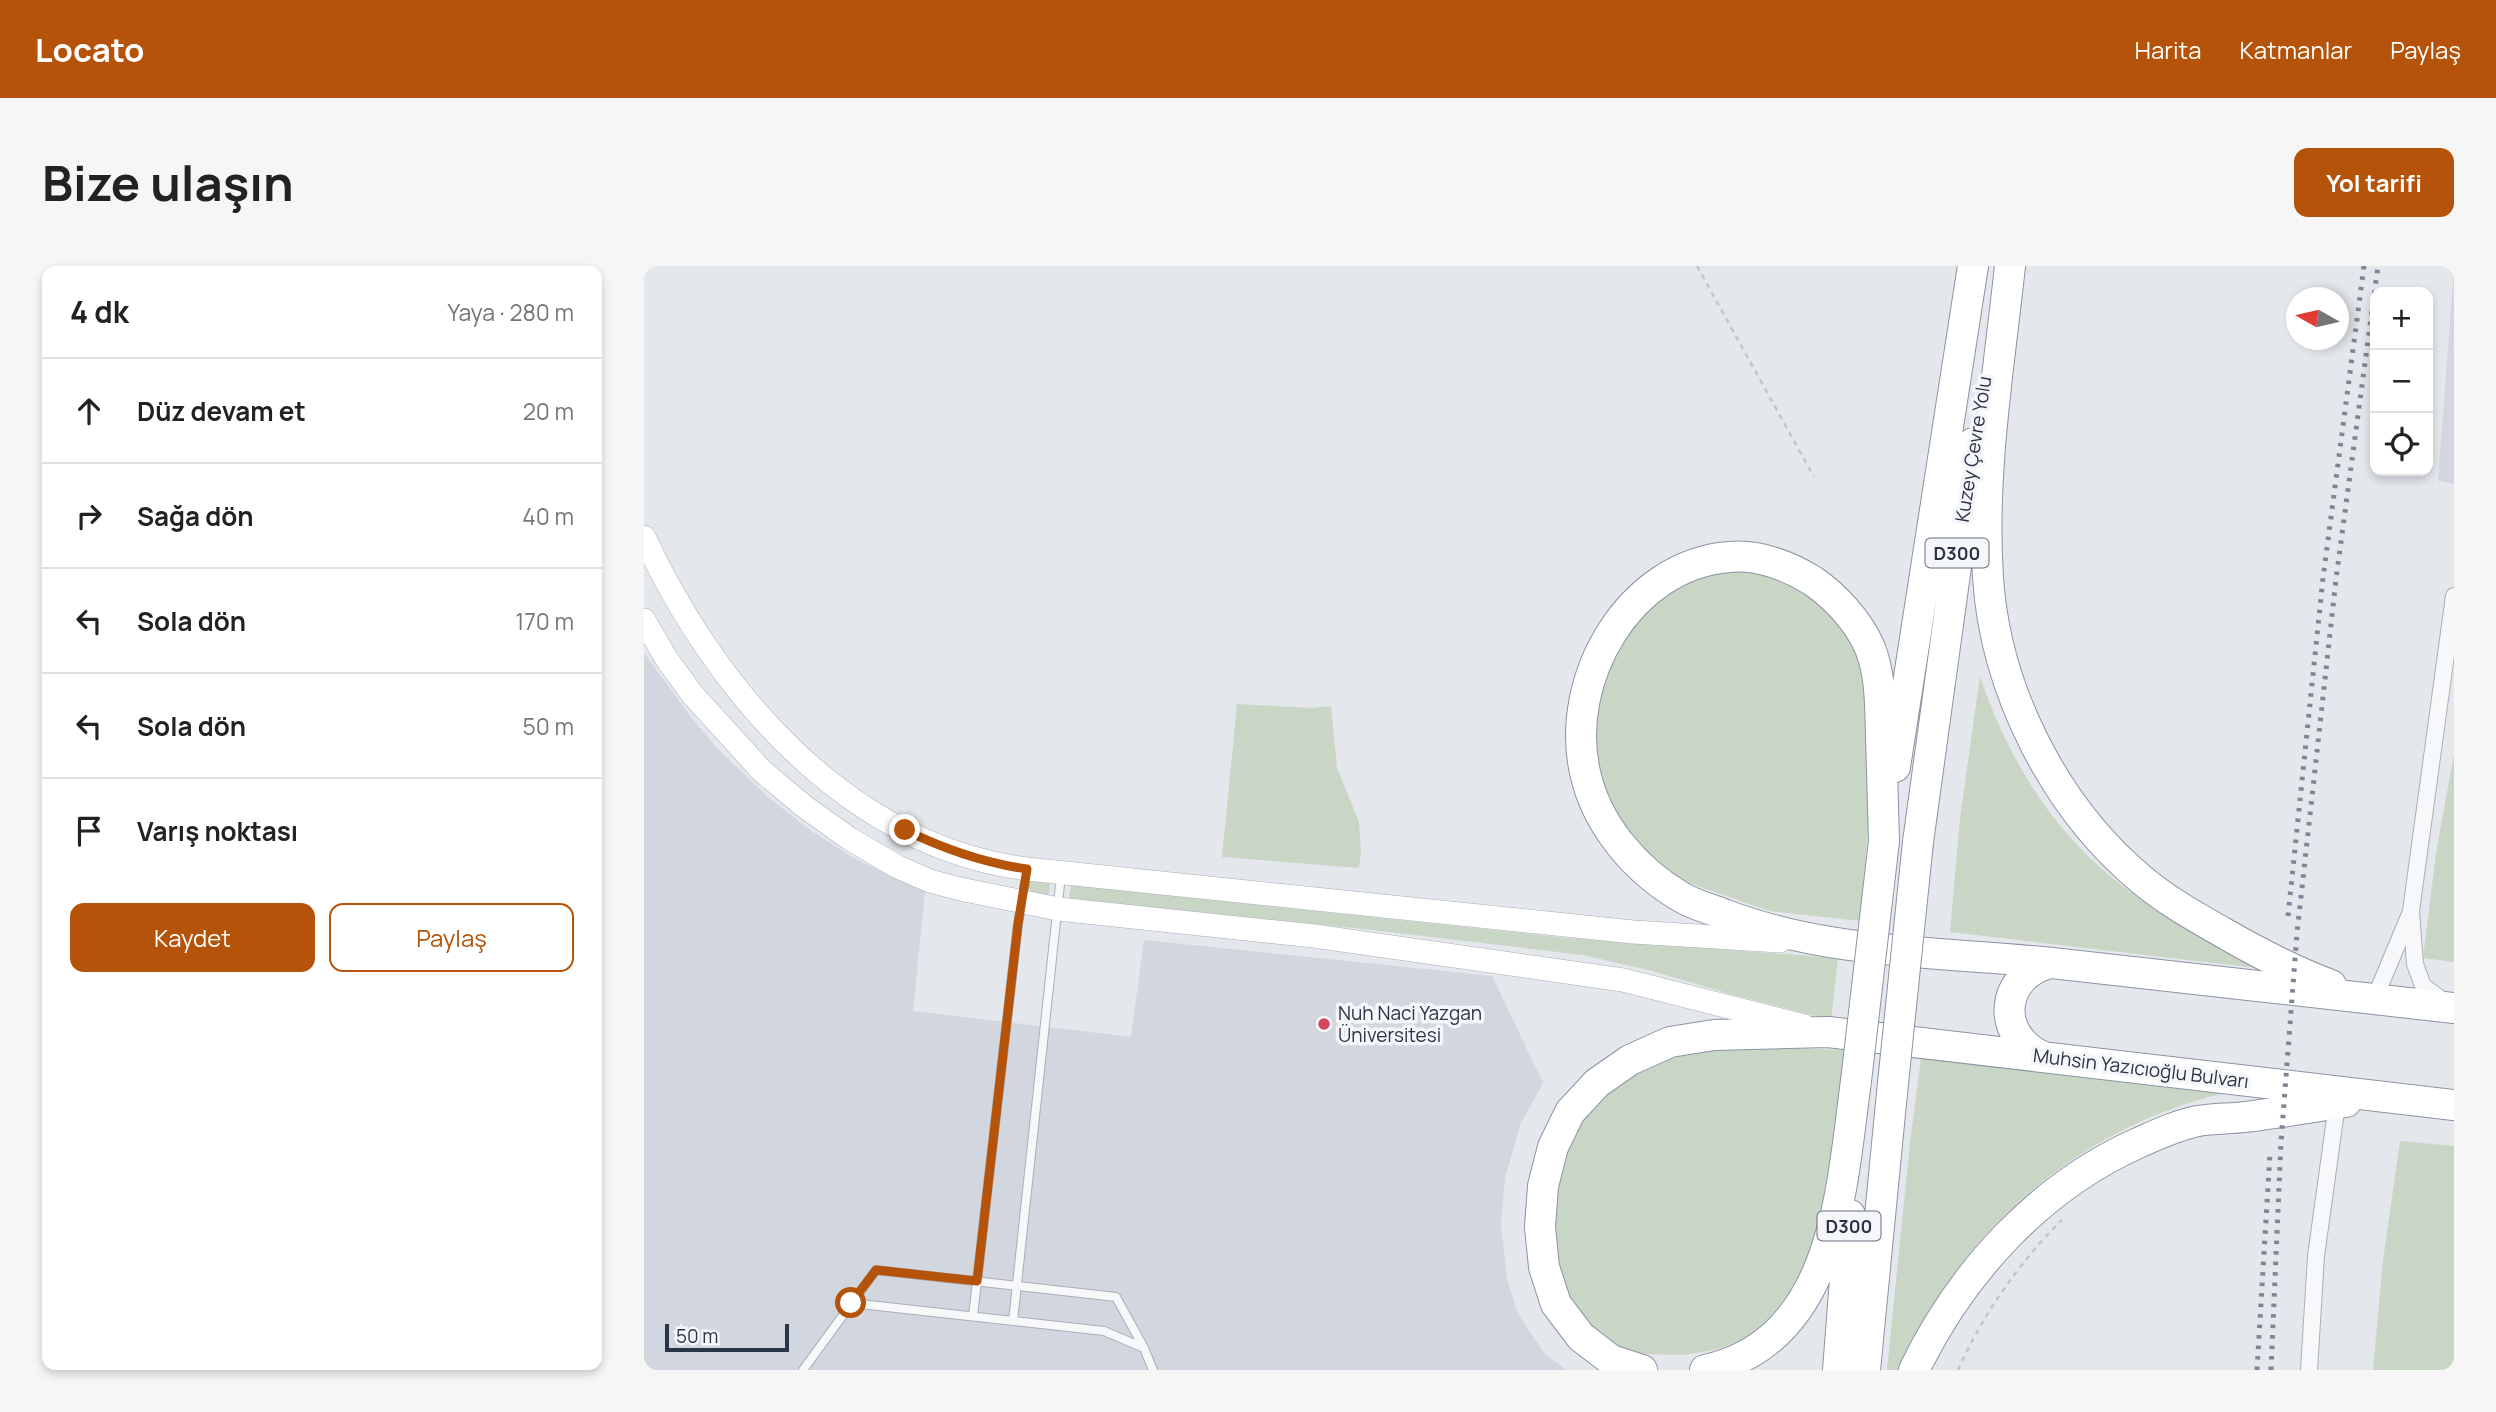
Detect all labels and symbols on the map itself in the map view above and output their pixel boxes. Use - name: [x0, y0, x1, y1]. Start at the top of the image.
- north arrow: [2286, 287, 2349, 350]
- street label: Kuzey Çevre Yolu: [1949, 374, 1997, 524]
- road number: D300: [1926, 538, 1988, 568]
- route end: [889, 814, 920, 845]
- place label: Nuh Naci Yazgan Üniversitesi: [1338, 1000, 1482, 1048]
- marker: Nuh Naci Yazgan Üniversitesi: [1316, 1016, 1332, 1032]
- street label: Muhsin Yazıcıoğlu Bulvarı: [2032, 1042, 2250, 1094]
- road number: D300: [1818, 1211, 1880, 1240]
- route start: [835, 1287, 866, 1318]
- scale bar: [665, 1321, 789, 1353]

